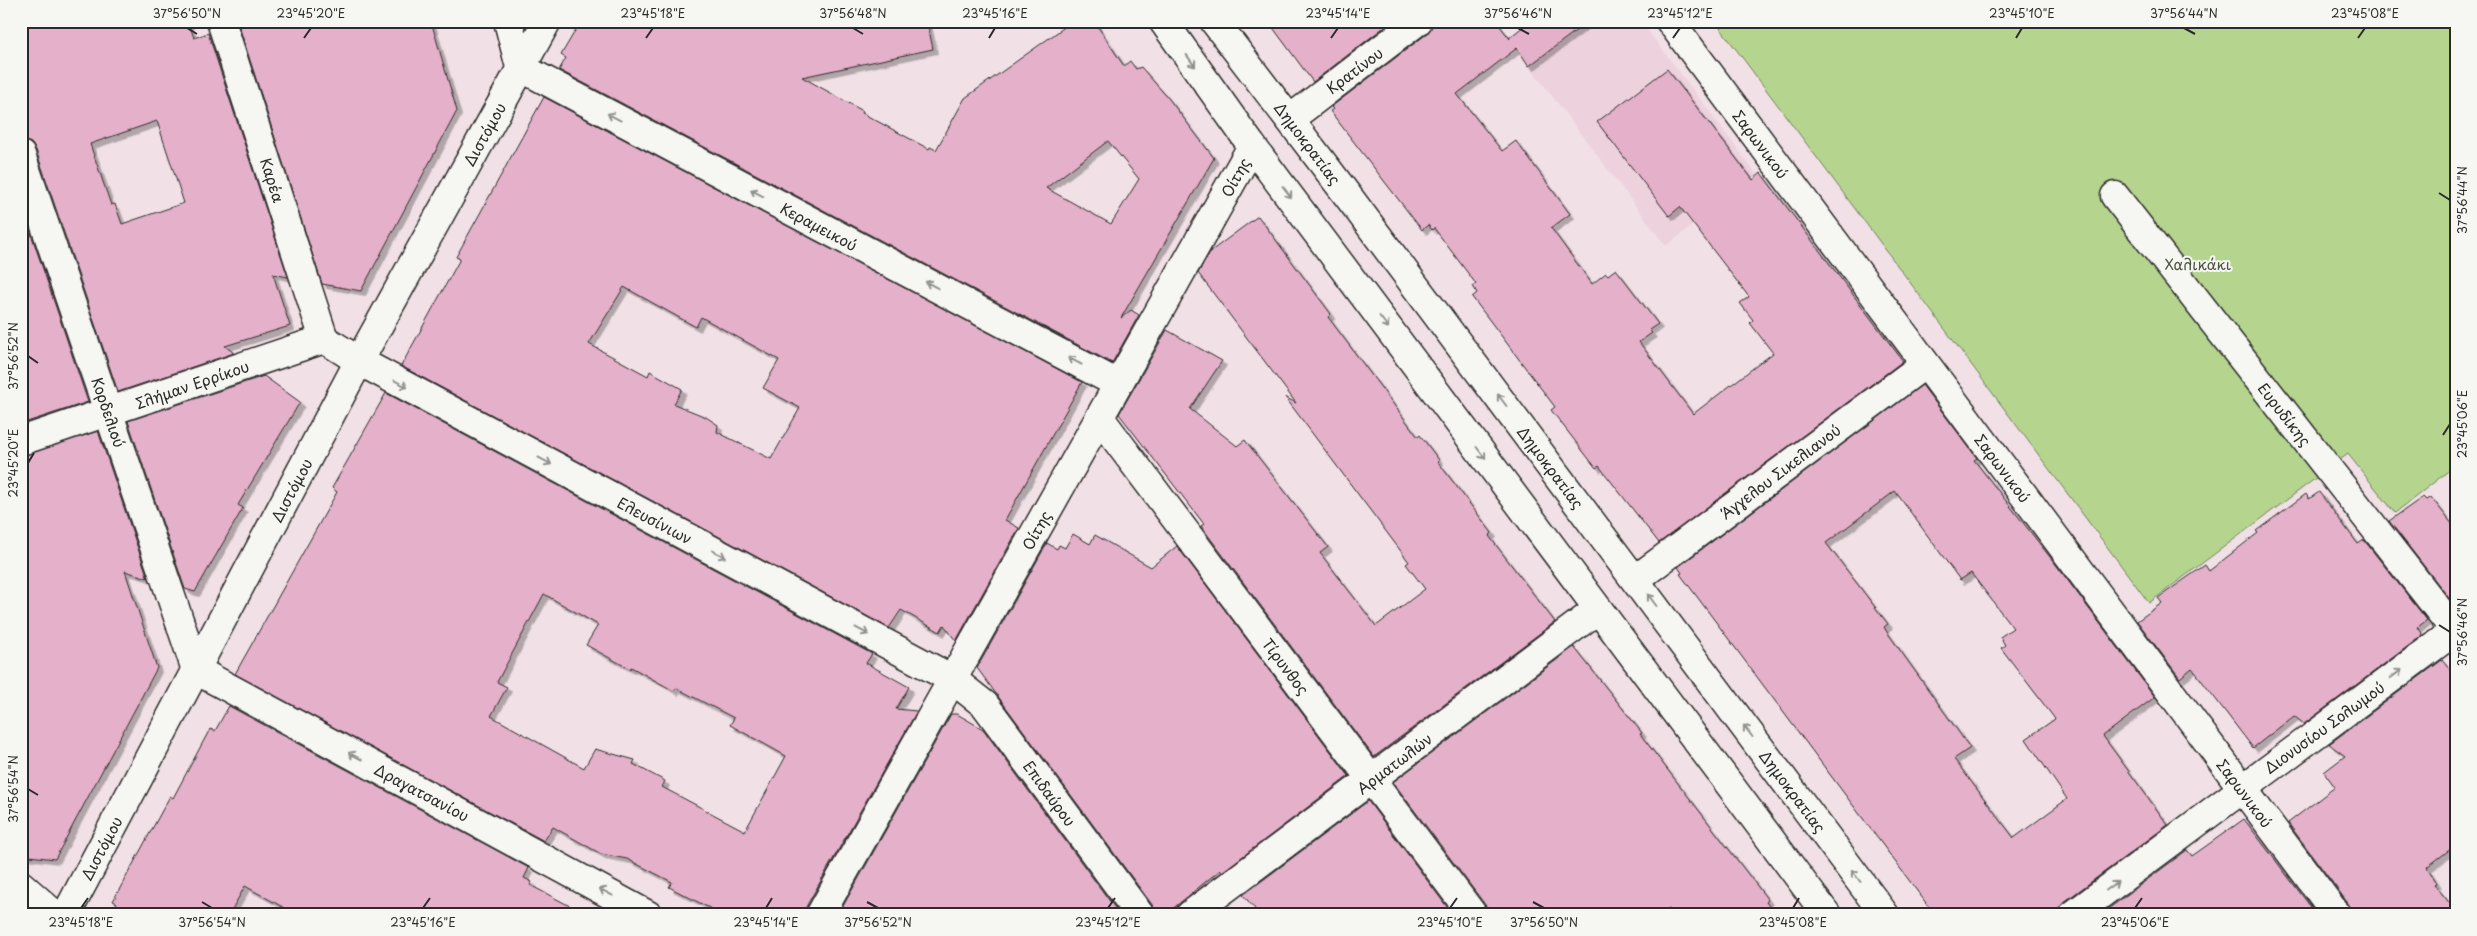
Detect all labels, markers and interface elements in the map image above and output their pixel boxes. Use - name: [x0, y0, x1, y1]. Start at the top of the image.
- text: 37°56'50"N: [153, 4, 221, 22]
- text: 23°45'20"E: [277, 4, 345, 22]
- text: 23°45'18"E: [621, 4, 685, 22]
- text: 37°56'48"N: [819, 4, 887, 22]
- text: 23°45'16"E: [962, 4, 1028, 22]
- text: 23°45'14"E: [1306, 4, 1370, 22]
- text: 37°56'46"N: [1484, 4, 1552, 22]
- text: 23°45'12"E: [1647, 4, 1713, 22]
- text: 23°45'10"E: [1989, 4, 2055, 22]
- text: 37°56'44"N: [2150, 4, 2218, 22]
- text: 23°45'08"E: [2331, 4, 2399, 22]
- street label: Κρατίνου: [1321, 41, 1387, 99]
- one-way arrow: [1186, 54, 1196, 68]
- street label: Δημοκρατίας: [1269, 97, 1347, 189]
- street label: Διστόμου: [457, 98, 511, 170]
- street label: Σαρωνικού: [1728, 105, 1794, 183]
- one-way arrow: [606, 112, 621, 122]
- street label: Οίτης: [1215, 153, 1255, 201]
- street label: Καρέα: [255, 155, 291, 205]
- text: 37°56'44"N: [2453, 166, 2471, 234]
- one-way arrow: [1282, 185, 1292, 199]
- one-way arrow: [750, 188, 765, 197]
- street label: Κεραµεικού: [776, 196, 862, 256]
- park label: Χαλικάκι: [2165, 252, 2232, 275]
- one-way arrow: [924, 280, 939, 290]
- one-way arrow: [1379, 315, 1389, 329]
- text: 37°56'52"N: [4, 322, 22, 390]
- street label: Σλήμαν Ερρίκου: [132, 354, 252, 414]
- one-way arrow: [1068, 356, 1083, 366]
- street label: Κορδελιού: [86, 374, 132, 450]
- street label: Ευρυδίκης: [2253, 377, 2317, 451]
- one-way arrow: [394, 379, 409, 389]
- text: 23°45'06"E: [2453, 390, 2471, 458]
- one-way arrow: [1496, 394, 1507, 407]
- street label: Άγγελου Σικελιανού: [1715, 418, 1845, 524]
- street label: Δημοκρατίας: [1512, 421, 1590, 513]
- text: 23°45'20"E: [4, 429, 22, 497]
- street label: Σαρωνικού: [1970, 429, 2036, 507]
- one-way arrow: [1476, 446, 1486, 460]
- street label: Διστόμου: [265, 454, 317, 526]
- one-way arrow: [537, 456, 552, 466]
- street label: Ελευσίνιων: [613, 491, 697, 549]
- street label: Οίτης: [1016, 506, 1056, 554]
- one-way arrow: [711, 550, 726, 559]
- one-way arrow: [1646, 594, 1657, 607]
- text: 37°56'46"N: [2453, 598, 2471, 666]
- one-way arrow: [854, 627, 869, 636]
- street label: Τίρυνθος: [1257, 633, 1315, 699]
- one-way arrow: [2389, 668, 2402, 679]
- street label: Διονυσίου Σολωμού: [2259, 675, 2389, 779]
- one-way arrow: [1743, 725, 1754, 738]
- street label: Αρματωλών: [1351, 727, 1437, 799]
- street label: Δημοκρατίας: [1754, 745, 1832, 837]
- one-way arrow: [348, 751, 363, 760]
- street label: Σαρωνικού: [2212, 754, 2278, 832]
- text: 37°56'54"N: [4, 755, 22, 823]
- street label: Επιδαύρου: [1018, 755, 1082, 831]
- street label: Δραγατσανίου: [371, 757, 473, 827]
- street label: Διστόμου: [75, 812, 127, 884]
- one-way arrow: [1850, 870, 1861, 883]
- one-way arrow: [2105, 880, 2118, 891]
- one-way arrow: [599, 886, 613, 896]
- text: 23°45'18"E: [49, 913, 113, 931]
- text: 37°56'54"N: [178, 913, 246, 931]
- text: 23°45'16"E: [390, 913, 456, 931]
- text: 23°45'14"E: [734, 913, 798, 931]
- text: 37°56'52"N: [844, 913, 912, 931]
- text: 23°45'12"E: [1075, 913, 1141, 931]
- text: 23°45'10"E: [1417, 913, 1483, 931]
- text: 37°56'50"N: [1510, 913, 1578, 931]
- text: 23°45'08"E: [1759, 913, 1827, 931]
- text: 23°45'06"E: [2101, 913, 2169, 931]

